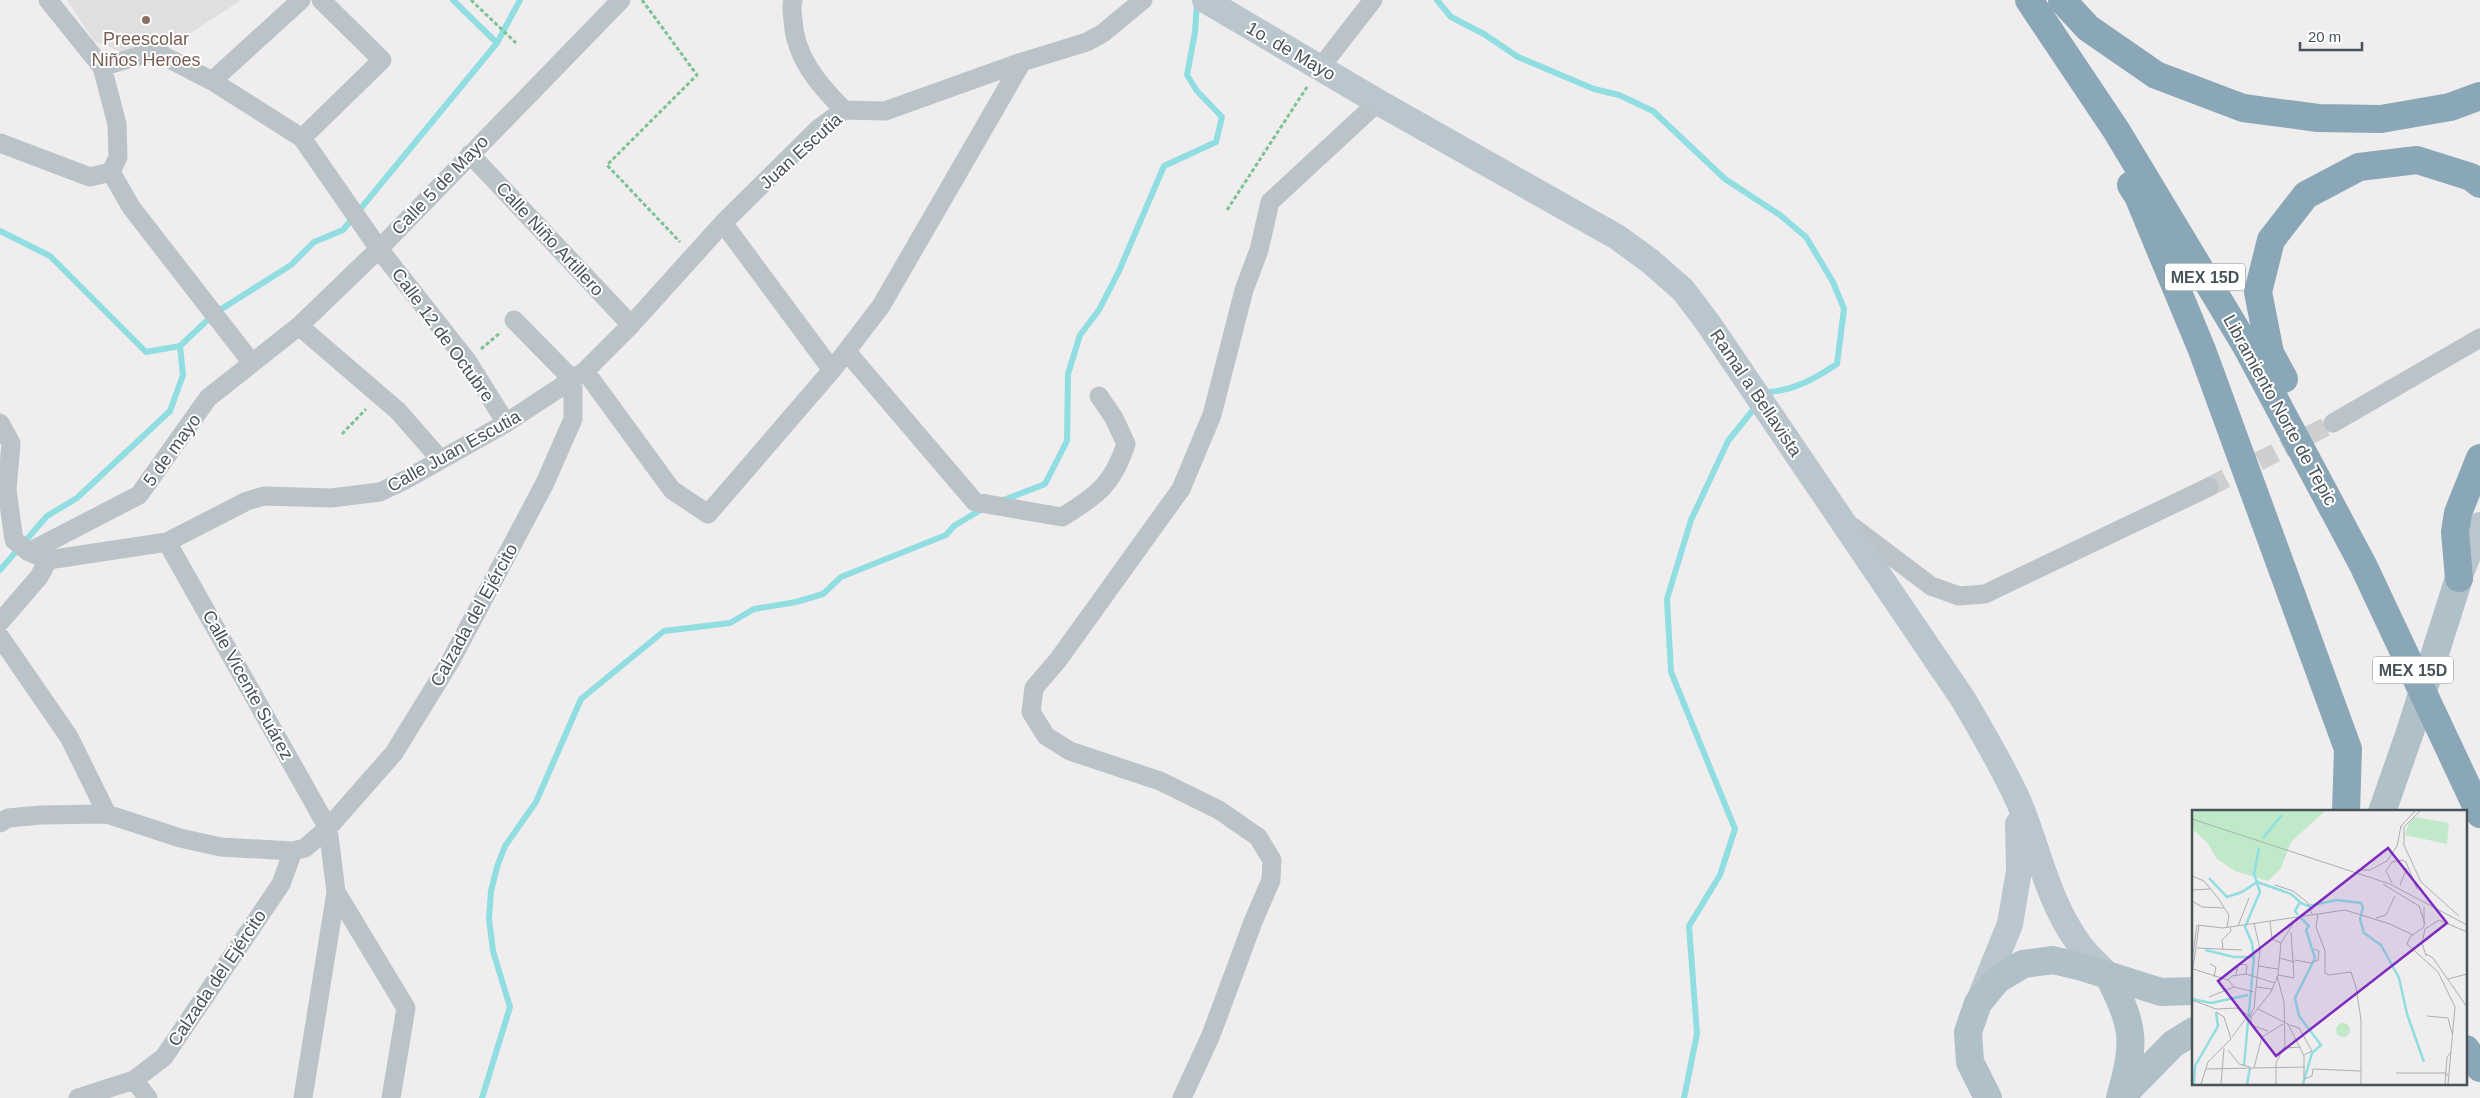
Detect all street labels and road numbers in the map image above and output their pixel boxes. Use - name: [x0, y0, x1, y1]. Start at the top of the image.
- street label: 1o. de Mayo: [1243, 18, 1339, 84]
- street label: Juan Escutia: [756, 108, 847, 193]
- street label: Calle 5 de Mayo: [388, 131, 492, 239]
- street label: Calle Niño Artillero: [492, 178, 608, 300]
- street label: Calle 12 de Octubre: [388, 264, 498, 406]
- road number: MEX 15D: [2165, 264, 2245, 290]
- street label: Libramiento Norte de Tepic: [2219, 311, 2341, 509]
- street label: Ramal a Bellavista: [1706, 326, 1807, 461]
- street label: Calle Juan Escutia: [384, 406, 525, 496]
- street label: 5 de mayo: [139, 410, 205, 490]
- street label: Calzada del Ejército: [426, 540, 522, 690]
- street label: Calle Vicente Suárez: [199, 607, 297, 763]
- road number: MEX 15D: [2373, 656, 2453, 684]
- street label: Calzada del Ejército: [164, 906, 270, 1050]

